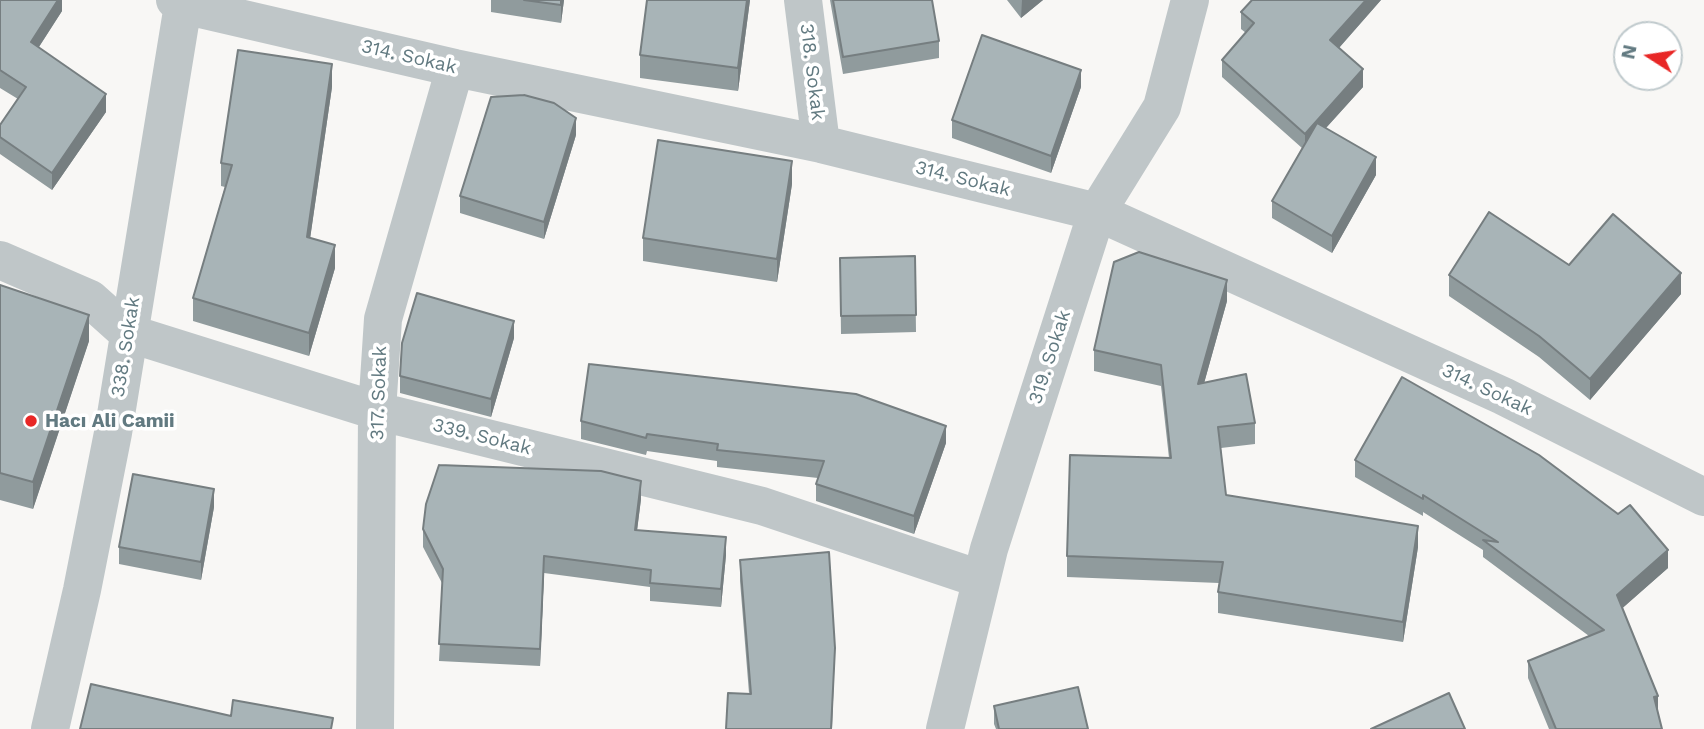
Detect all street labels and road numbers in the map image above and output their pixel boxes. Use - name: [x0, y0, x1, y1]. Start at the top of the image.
- street label: 318. Sokak: [795, 22, 829, 122]
- street label: 314. Sokak: [359, 35, 459, 79]
- street label: 314. Sokak: [913, 156, 1013, 202]
- street label: 338. Sokak: [107, 295, 145, 399]
- street label: 319. Sokak: [1024, 307, 1076, 407]
- street label: 317. Sokak: [366, 345, 392, 441]
- street label: 314. Sokak: [1438, 359, 1536, 421]
- street label: 339. Sokak: [430, 414, 534, 460]

